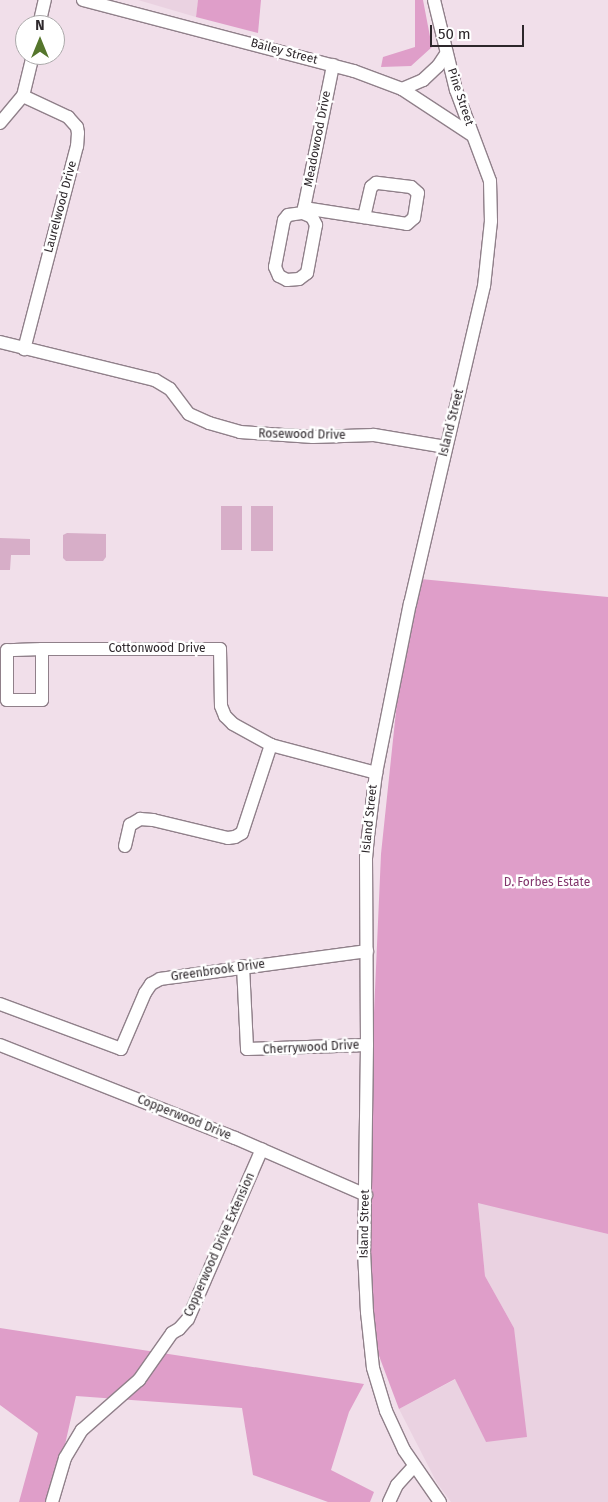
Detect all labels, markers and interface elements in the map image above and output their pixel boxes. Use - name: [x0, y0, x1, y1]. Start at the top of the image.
- north arrow: [15, 15, 65, 65]
- scale bar: [433, 15, 527, 47]
- text: N: [35, 17, 45, 34]
- text: 50 m: [438, 25, 471, 43]
- street label: Bailey Street: [249, 36, 319, 68]
- street label: Pine Street: [444, 66, 476, 128]
- street label: Meadowood Drive: [302, 90, 334, 188]
- street label: Laurelwood Drive: [42, 159, 80, 255]
- street label: Island Street: [437, 388, 467, 458]
- street label: Rosewood Drive: [258, 427, 346, 443]
- street label: Cottonwood Drive: [108, 642, 206, 656]
- street label: Island Street: [359, 784, 381, 854]
- park label: D. Forbes Estate: [504, 876, 590, 890]
- street label: Greenbrook Drive: [170, 957, 266, 985]
- street label: Cherrywood Drive: [262, 1038, 360, 1058]
- street label: Copperwood Drive: [135, 1093, 233, 1143]
- street label: Copperwood Drive Extension: [182, 1171, 258, 1319]
- street label: Island Street: [357, 1189, 373, 1259]

